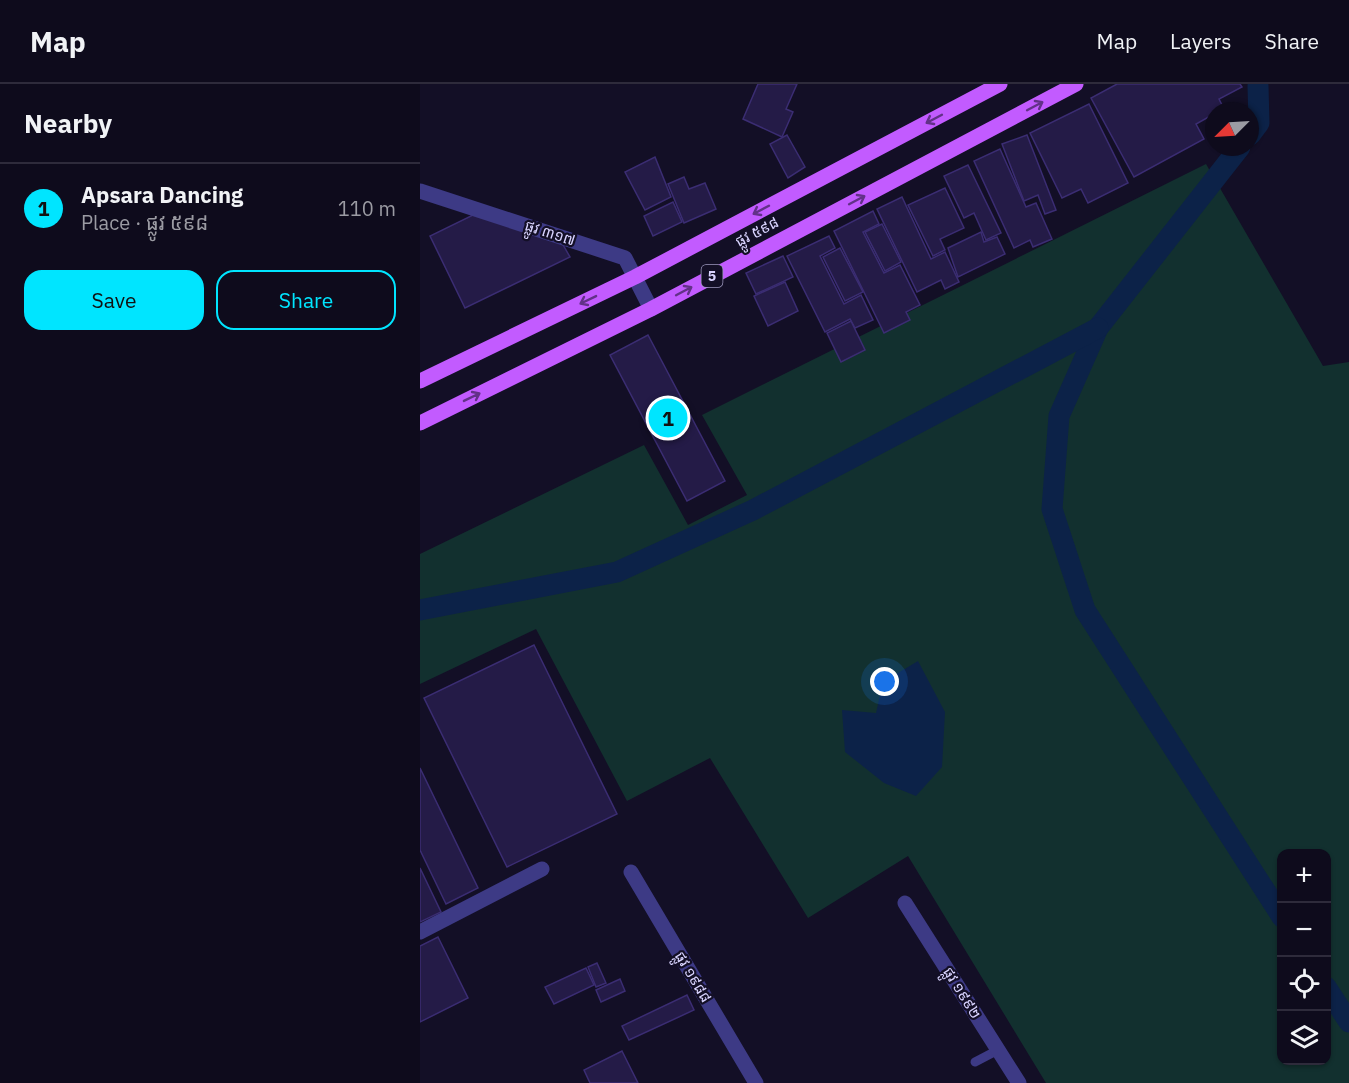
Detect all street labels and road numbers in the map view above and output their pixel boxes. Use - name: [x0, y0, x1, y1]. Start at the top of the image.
- street label: ផ្លូវ ៥៩៨: [732, 212, 784, 255]
- street label: ផ្លូវ ៣១៧: [521, 215, 578, 254]
- road number: 5: [702, 265, 722, 287]
- street label: ផ្លូវ ១៩៨៨: [667, 948, 716, 1008]
- street label: ផ្លូវ ១៩៩២: [935, 963, 986, 1025]

